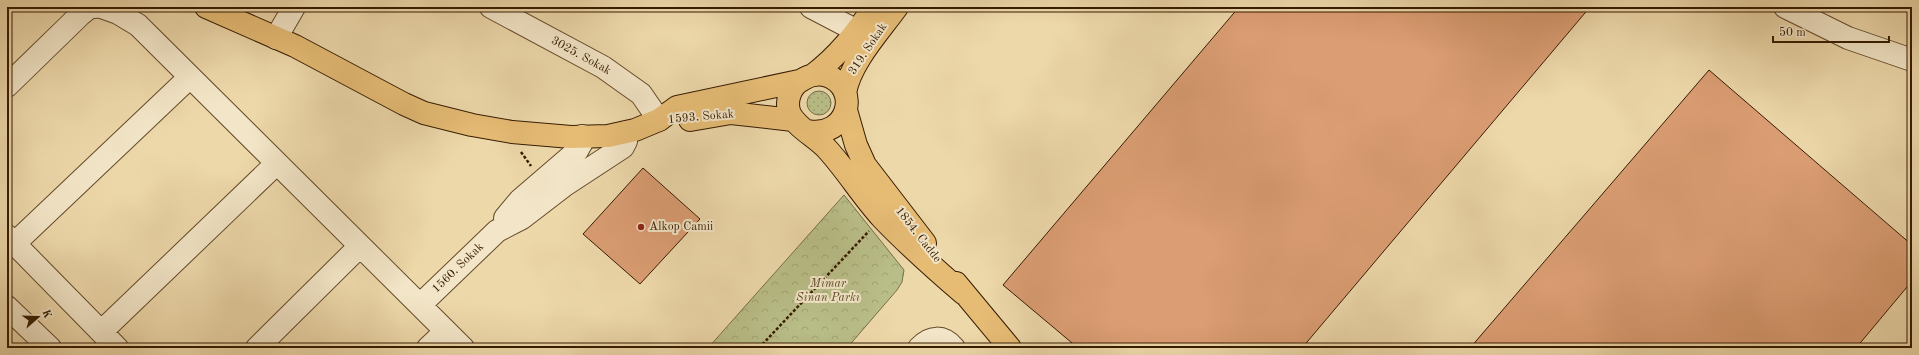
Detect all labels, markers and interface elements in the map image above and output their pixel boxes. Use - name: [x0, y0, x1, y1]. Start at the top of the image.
- scale bar: [1773, 18, 1889, 44]
- street label: 319. Sokak: [846, 21, 890, 77]
- text: 50 m: [1779, 26, 1806, 39]
- street label: 3025. Sokak: [549, 34, 613, 77]
- street label: 1593. Sokak: [667, 107, 735, 126]
- street label: 1854. Cadde: [893, 204, 944, 265]
- place label: Alkop Camii: [649, 221, 713, 233]
- marker: Alkop Camii: [636, 222, 646, 232]
- street label: 1560. Sokak: [429, 240, 486, 295]
- park label: Mimar Sinan Parkı: [796, 278, 860, 304]
- north arrow: [18, 297, 58, 337]
- text: K: [39, 308, 53, 320]

